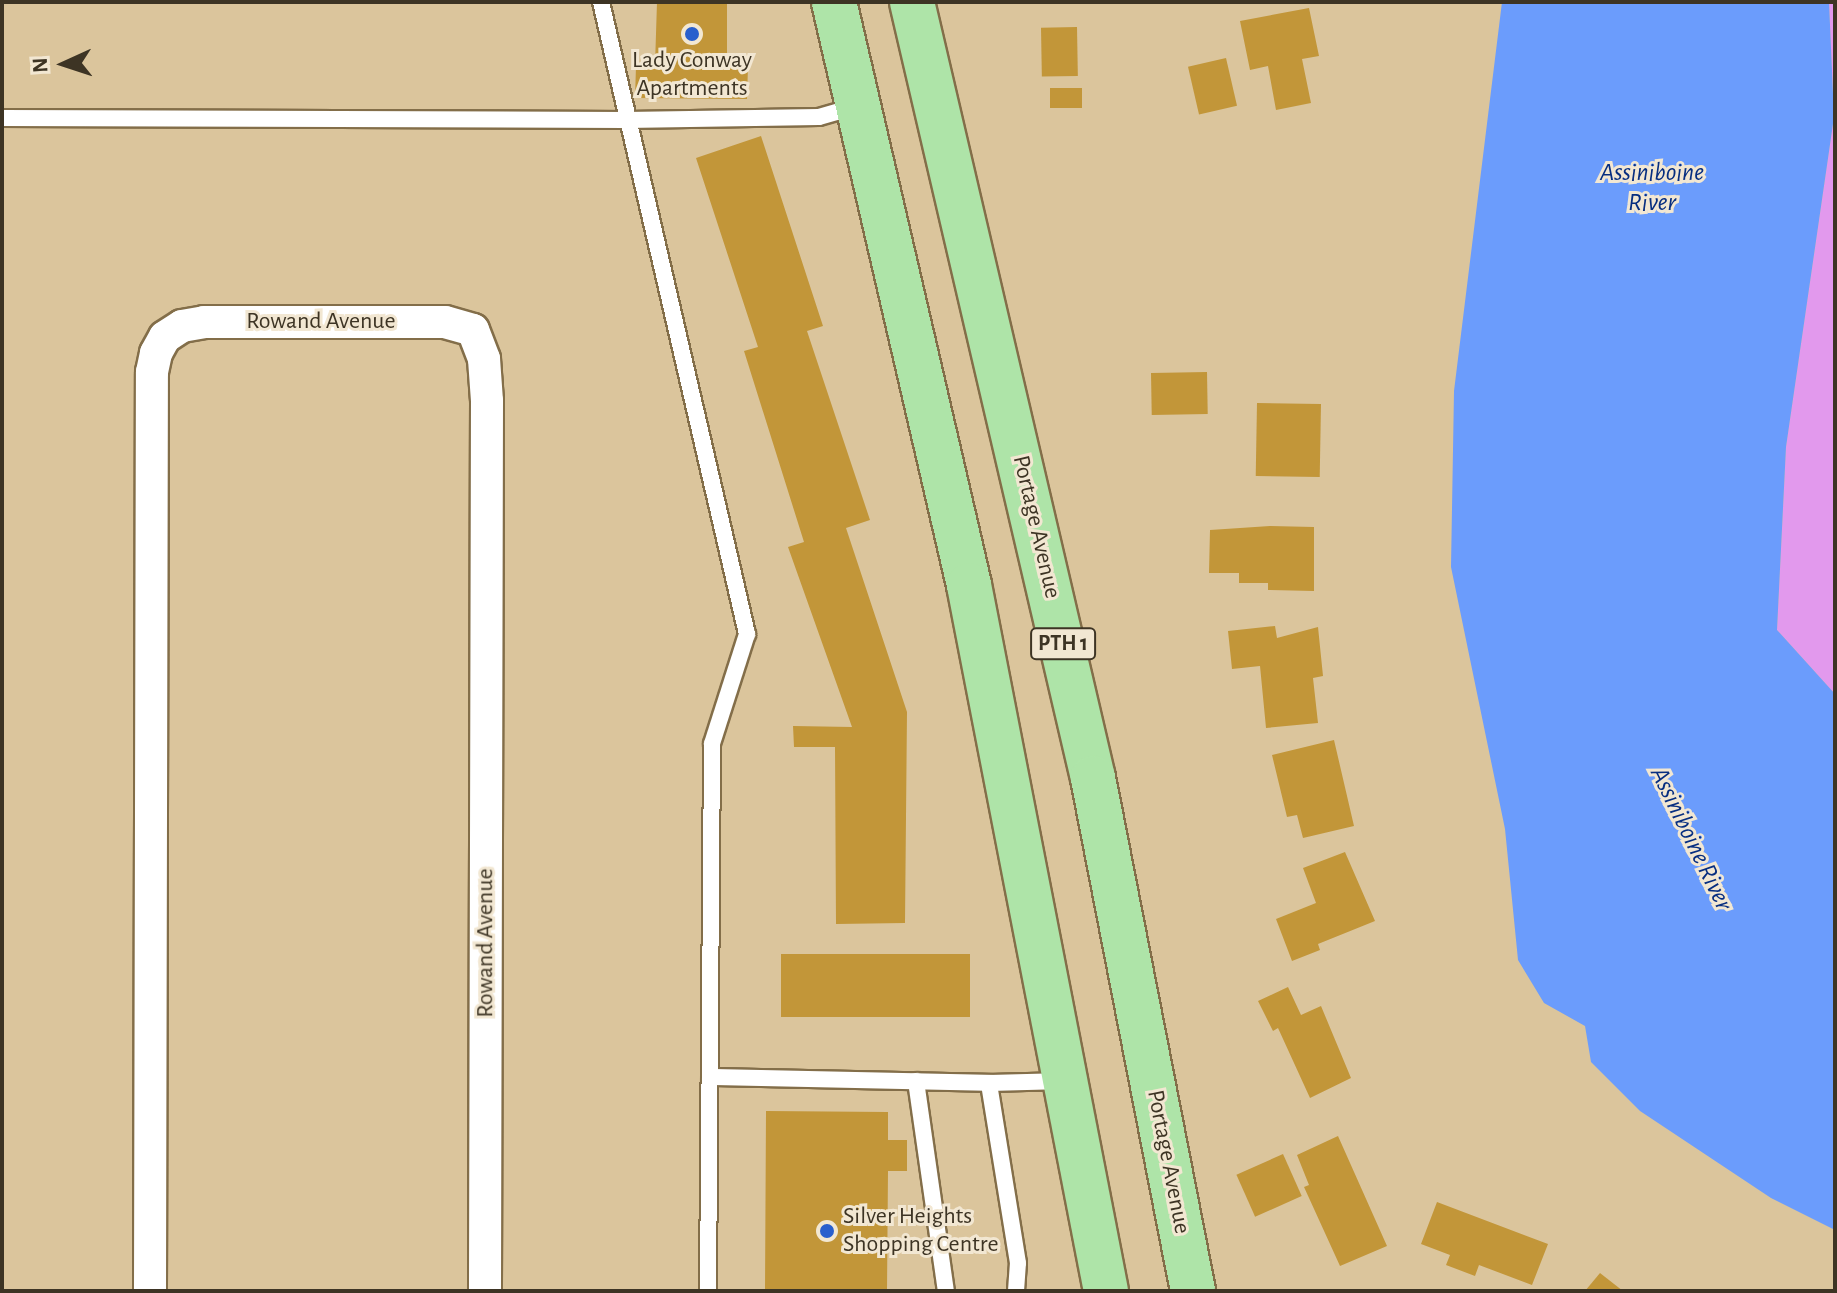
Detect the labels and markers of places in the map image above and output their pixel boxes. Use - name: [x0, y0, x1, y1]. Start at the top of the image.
- marker: Lady Conway Apartments: [683, 25, 701, 43]
- place label: Lady Conway Apartments: [632, 47, 752, 103]
- place label: Silver Heights Shopping Centre: [843, 1203, 999, 1259]
- marker: Silver Heights Shopping Centre: [818, 1222, 836, 1240]

